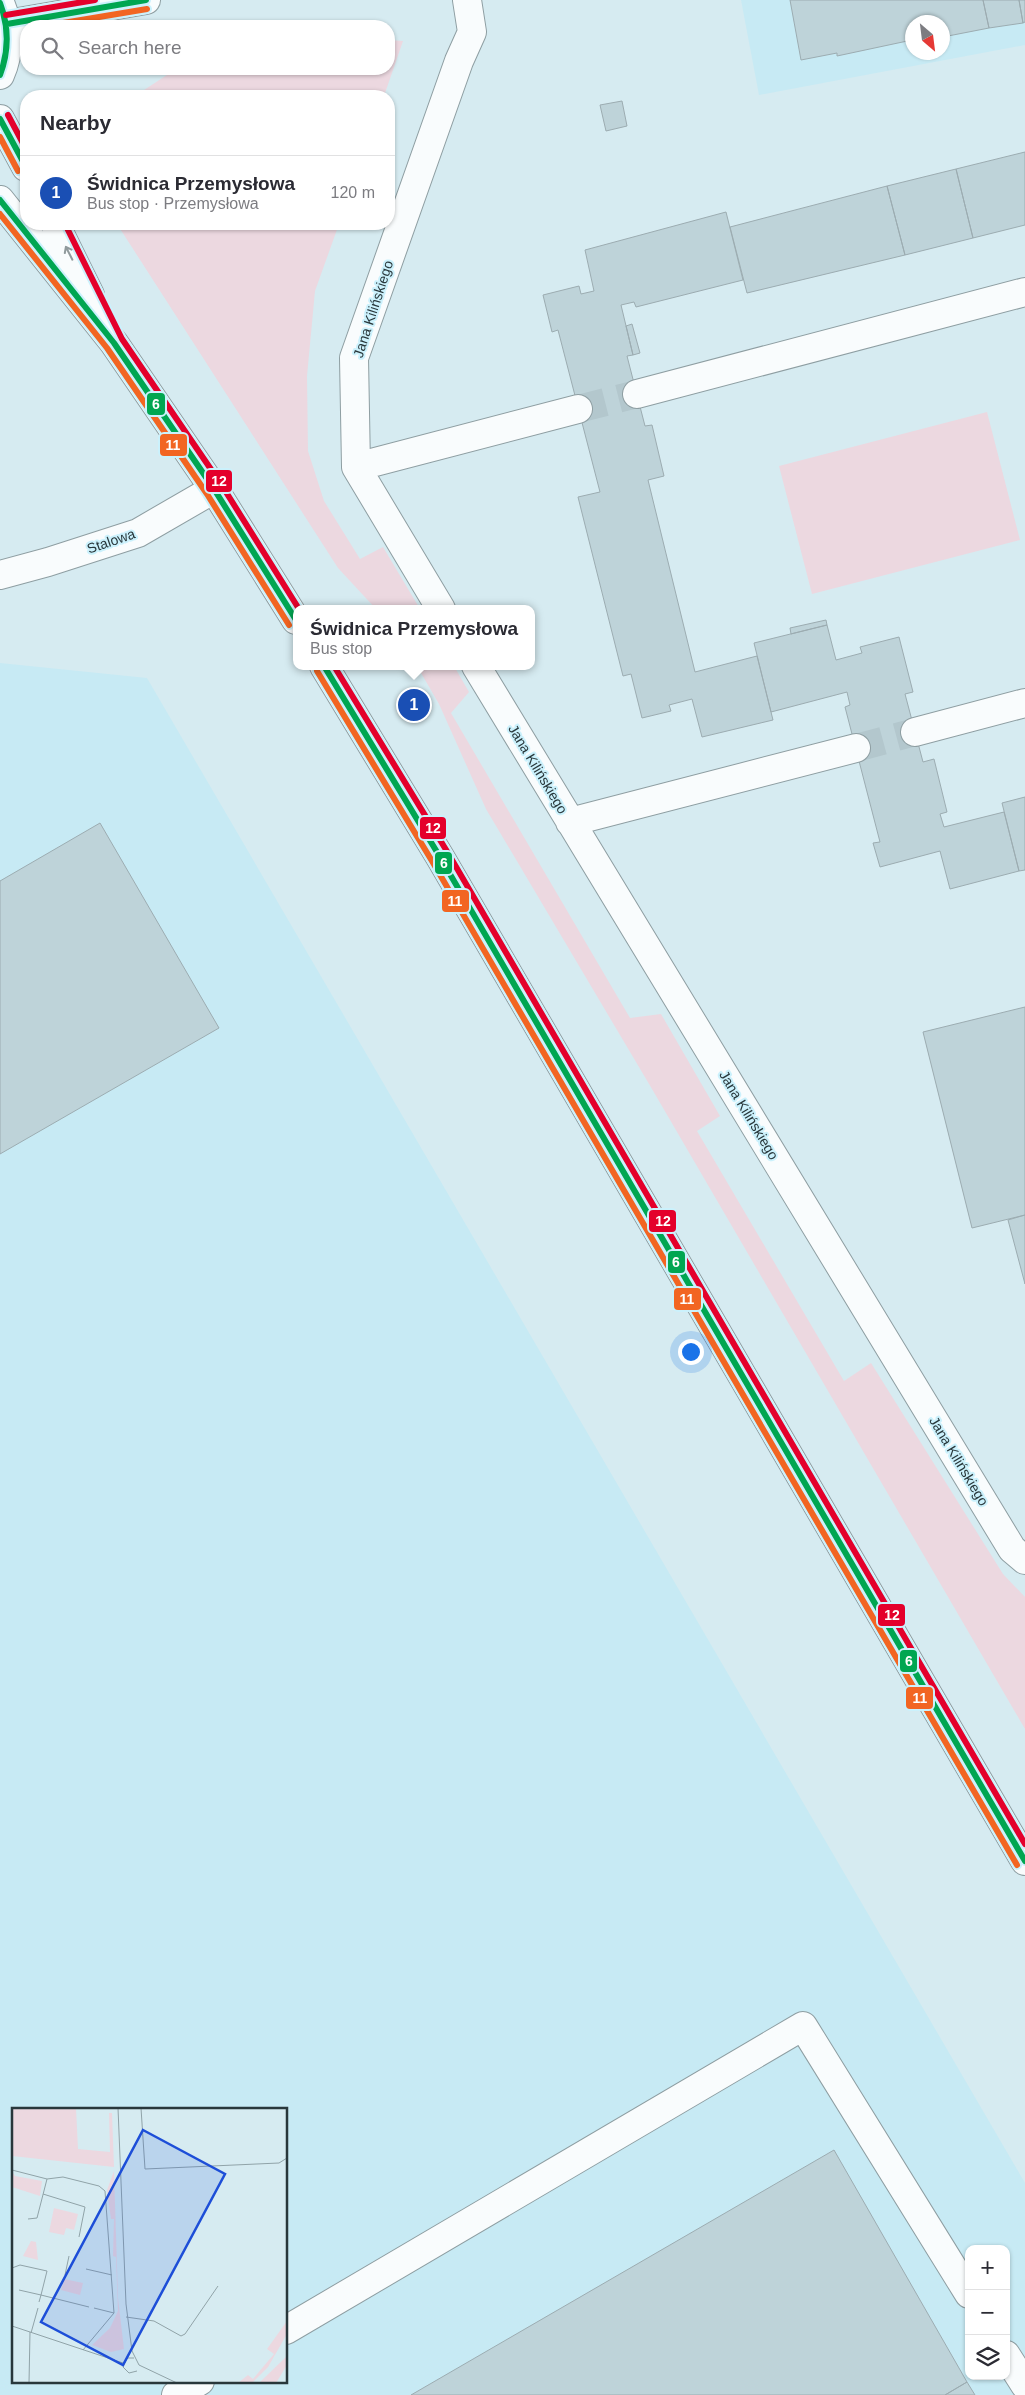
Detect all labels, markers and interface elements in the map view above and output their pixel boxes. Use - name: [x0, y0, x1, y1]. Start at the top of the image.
- north arrow: [905, 15, 950, 60]
- search box: [20, 20, 395, 75]
- icon: search: [38, 34, 66, 62]
- text: Search here: [78, 37, 182, 58]
- text: Nearby: [40, 111, 111, 134]
- text: Świdnica Przemysłowa: [87, 173, 295, 194]
- text: 1: [52, 184, 60, 201]
- text: 120 m: [331, 184, 375, 201]
- text: Bus stop · Przemysłowa: [87, 195, 259, 212]
- one-way arrow: [64, 245, 74, 260]
- street label: Jana Kilińskiego: [350, 258, 396, 360]
- line badge: 6: [146, 392, 166, 416]
- text: 6: [152, 396, 160, 412]
- line badge: 11: [159, 433, 188, 457]
- text: 11: [166, 437, 181, 453]
- line badge: 12: [205, 469, 233, 493]
- text: 12: [211, 473, 227, 489]
- street label: Stalowa: [85, 525, 137, 557]
- popup: [293, 605, 535, 670]
- text: Świdnica Przemysłowa: [310, 618, 518, 639]
- text: Bus stop: [310, 640, 372, 657]
- pin: 1: [398, 686, 430, 724]
- street label: Jana Kilińskiego: [505, 722, 571, 817]
- line badge: 12: [419, 816, 447, 840]
- text: 12: [425, 820, 441, 836]
- line badge: 6: [434, 851, 453, 875]
- text: 6: [440, 855, 448, 871]
- line badge: 11: [441, 889, 470, 913]
- text: 11: [448, 893, 463, 909]
- street label: Jana Kilińskiego: [716, 1068, 782, 1163]
- line badge: 12: [648, 1209, 677, 1233]
- text: 12: [655, 1213, 671, 1229]
- line badge: 6: [667, 1250, 686, 1274]
- text: 6: [672, 1254, 680, 1270]
- line badge: 11: [673, 1287, 702, 1311]
- text: 11: [680, 1291, 695, 1307]
- your location: [678, 1339, 704, 1365]
- street label: Jana Kilińskiego: [926, 1414, 992, 1509]
- line badge: 12: [877, 1603, 906, 1627]
- text: 12: [884, 1607, 900, 1623]
- line badge: 6: [899, 1649, 918, 1673]
- text: 6: [905, 1653, 913, 1669]
- line badge: 11: [905, 1686, 934, 1710]
- text: 11: [913, 1690, 928, 1706]
- inset map: [12, 2108, 288, 2382]
- map controls: [965, 2245, 1010, 2380]
- button: +: [965, 2245, 1010, 2290]
- button: −: [965, 2290, 1010, 2335]
- button: layers: [965, 2335, 1010, 2380]

